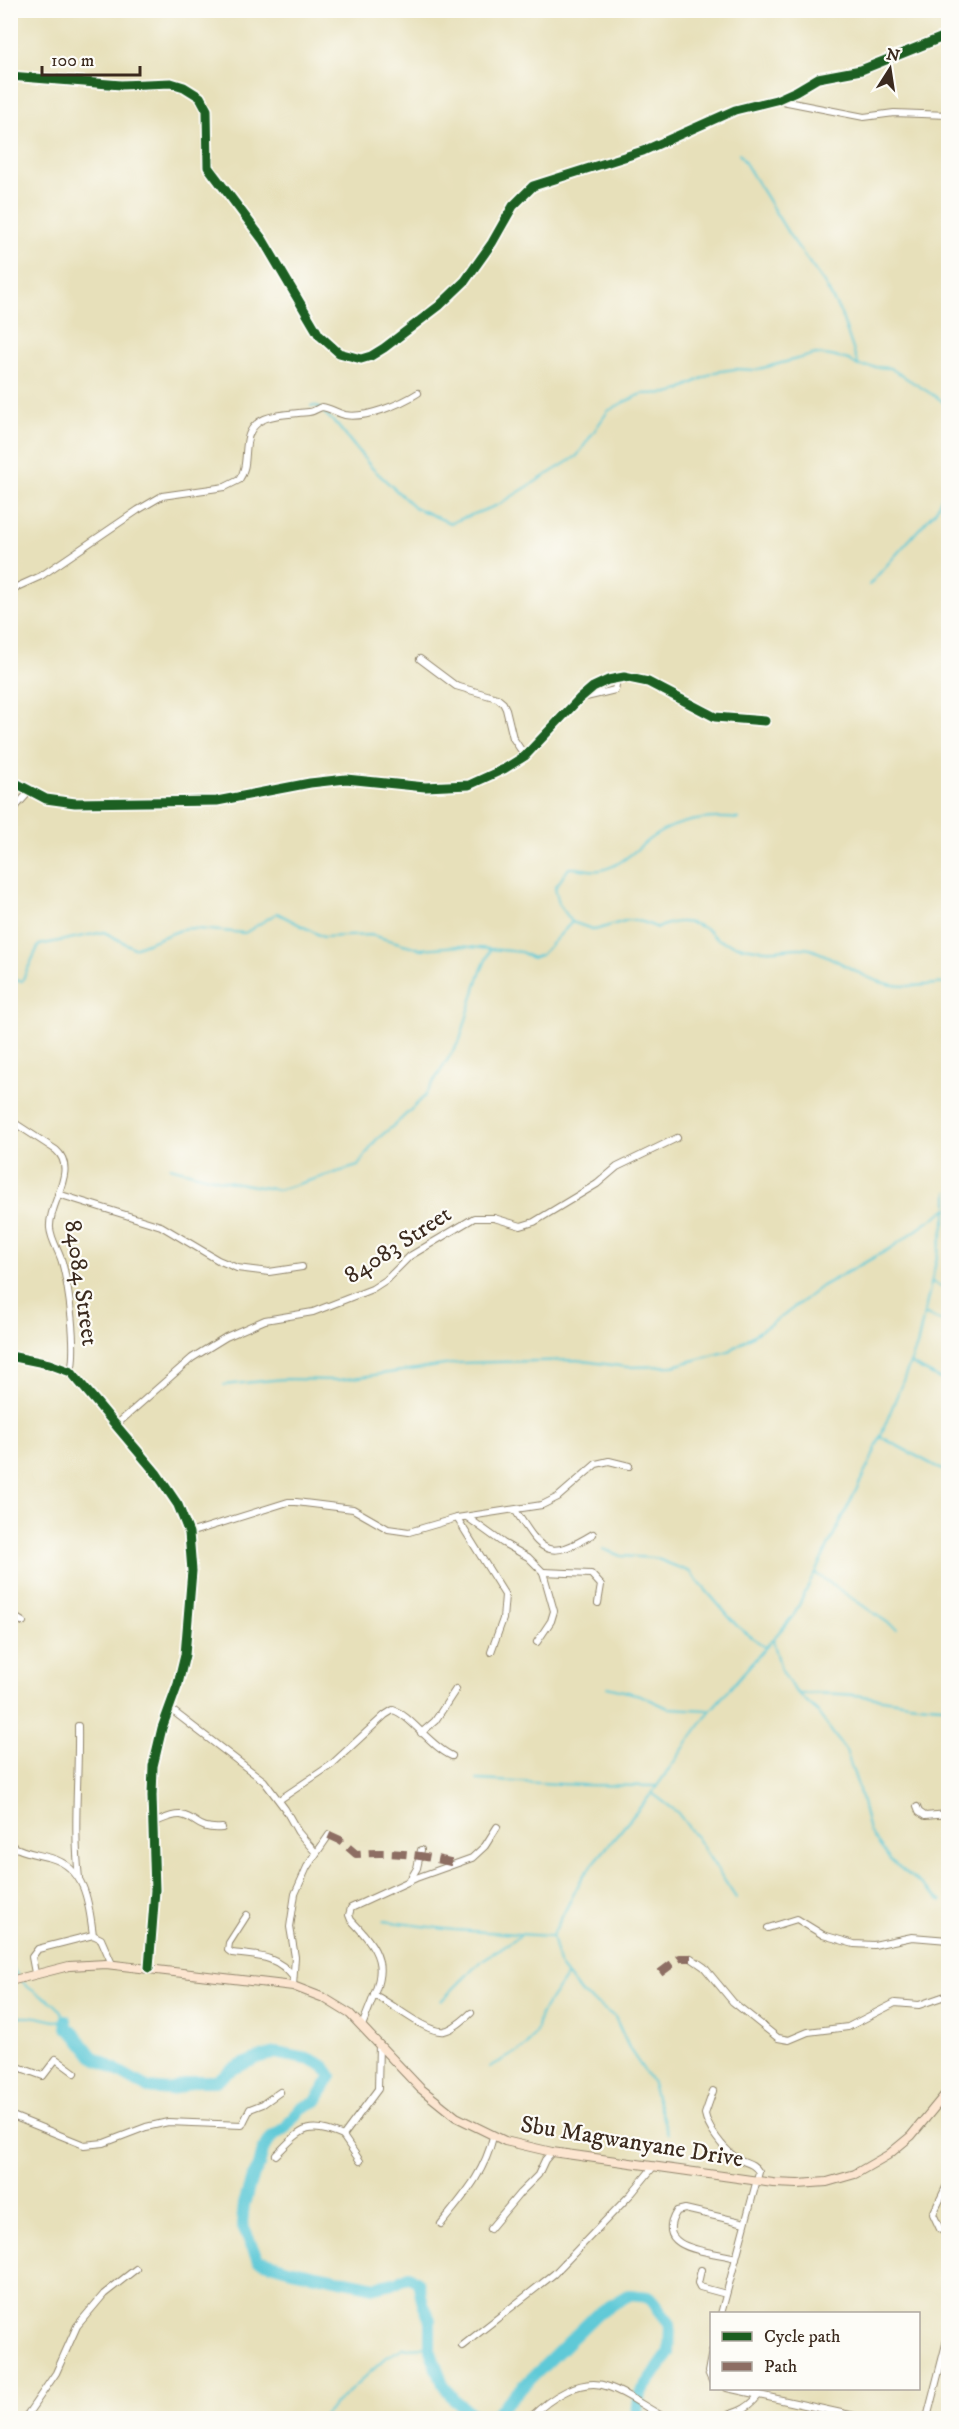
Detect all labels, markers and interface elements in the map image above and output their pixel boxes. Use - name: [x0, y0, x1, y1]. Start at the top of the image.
- scale bar: [42, 39, 140, 77]
- north arrow: [860, 39, 920, 99]
- text: N: [884, 44, 901, 66]
- text: 100 m: [51, 50, 94, 72]
- street label: 84083 Street: [339, 1199, 457, 1291]
- street label: 84084 Street: [57, 1218, 105, 1348]
- street label: Sbu Magwanyane Drive: [518, 2110, 746, 2174]
- legend: [710, 2312, 920, 2390]
- text: Cycle path: [764, 2326, 841, 2348]
- text: Path: [764, 2356, 798, 2378]

